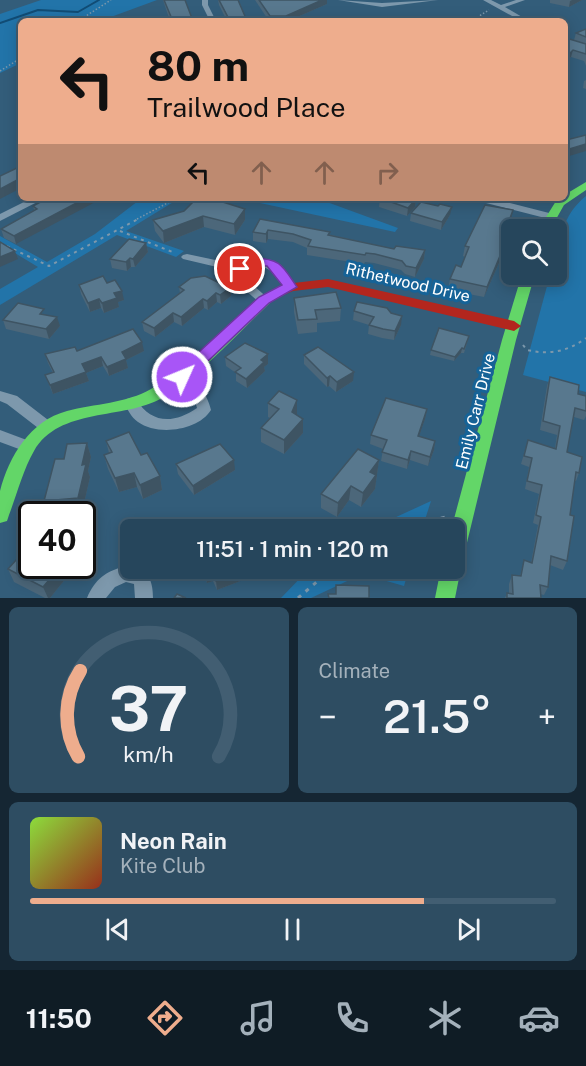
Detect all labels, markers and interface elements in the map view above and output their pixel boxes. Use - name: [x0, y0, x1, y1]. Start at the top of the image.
- text: 80 m: [147, 41, 249, 90]
- icon: left: [48, 42, 126, 120]
- text: Trailwood Place: [147, 91, 346, 123]
- icon: left: [182, 156, 215, 189]
- icon: ahead: [245, 156, 278, 189]
- icon: ahead: [308, 156, 341, 189]
- icon: right: [371, 156, 404, 189]
- map controls: [501, 219, 567, 285]
- button: search: [501, 219, 567, 285]
- pin: [214, 243, 265, 294]
- icon: arrive: [223, 252, 256, 285]
- street label: Rithetwood Drive: [344, 259, 472, 306]
- position arrow: [150, 345, 214, 409]
- street label: Emily Carr Drive: [452, 351, 499, 471]
- speed limit sign: 40: [18, 501, 96, 579]
- text: 11:51 · 1 min · 120 m: [196, 536, 389, 562]
- text: Climate: [319, 659, 390, 683]
- text: 37: [109, 672, 189, 745]
- text: 21.5°: [383, 690, 492, 743]
- text: −: [319, 698, 337, 736]
- text: +: [538, 698, 556, 736]
- text: km/h: [124, 742, 174, 767]
- text: Neon Rain: [120, 828, 227, 854]
- text: Kite Club: [120, 854, 205, 878]
- icon: previous: [101, 913, 134, 946]
- icon: pause: [276, 913, 309, 946]
- icon: next: [452, 913, 485, 946]
- icon: directions: [144, 997, 186, 1039]
- icon: music: [237, 997, 279, 1039]
- icon: phone: [331, 997, 373, 1039]
- icon: climate: [424, 997, 466, 1039]
- icon: car: [518, 997, 560, 1039]
- text: 11:50: [26, 1002, 92, 1034]

